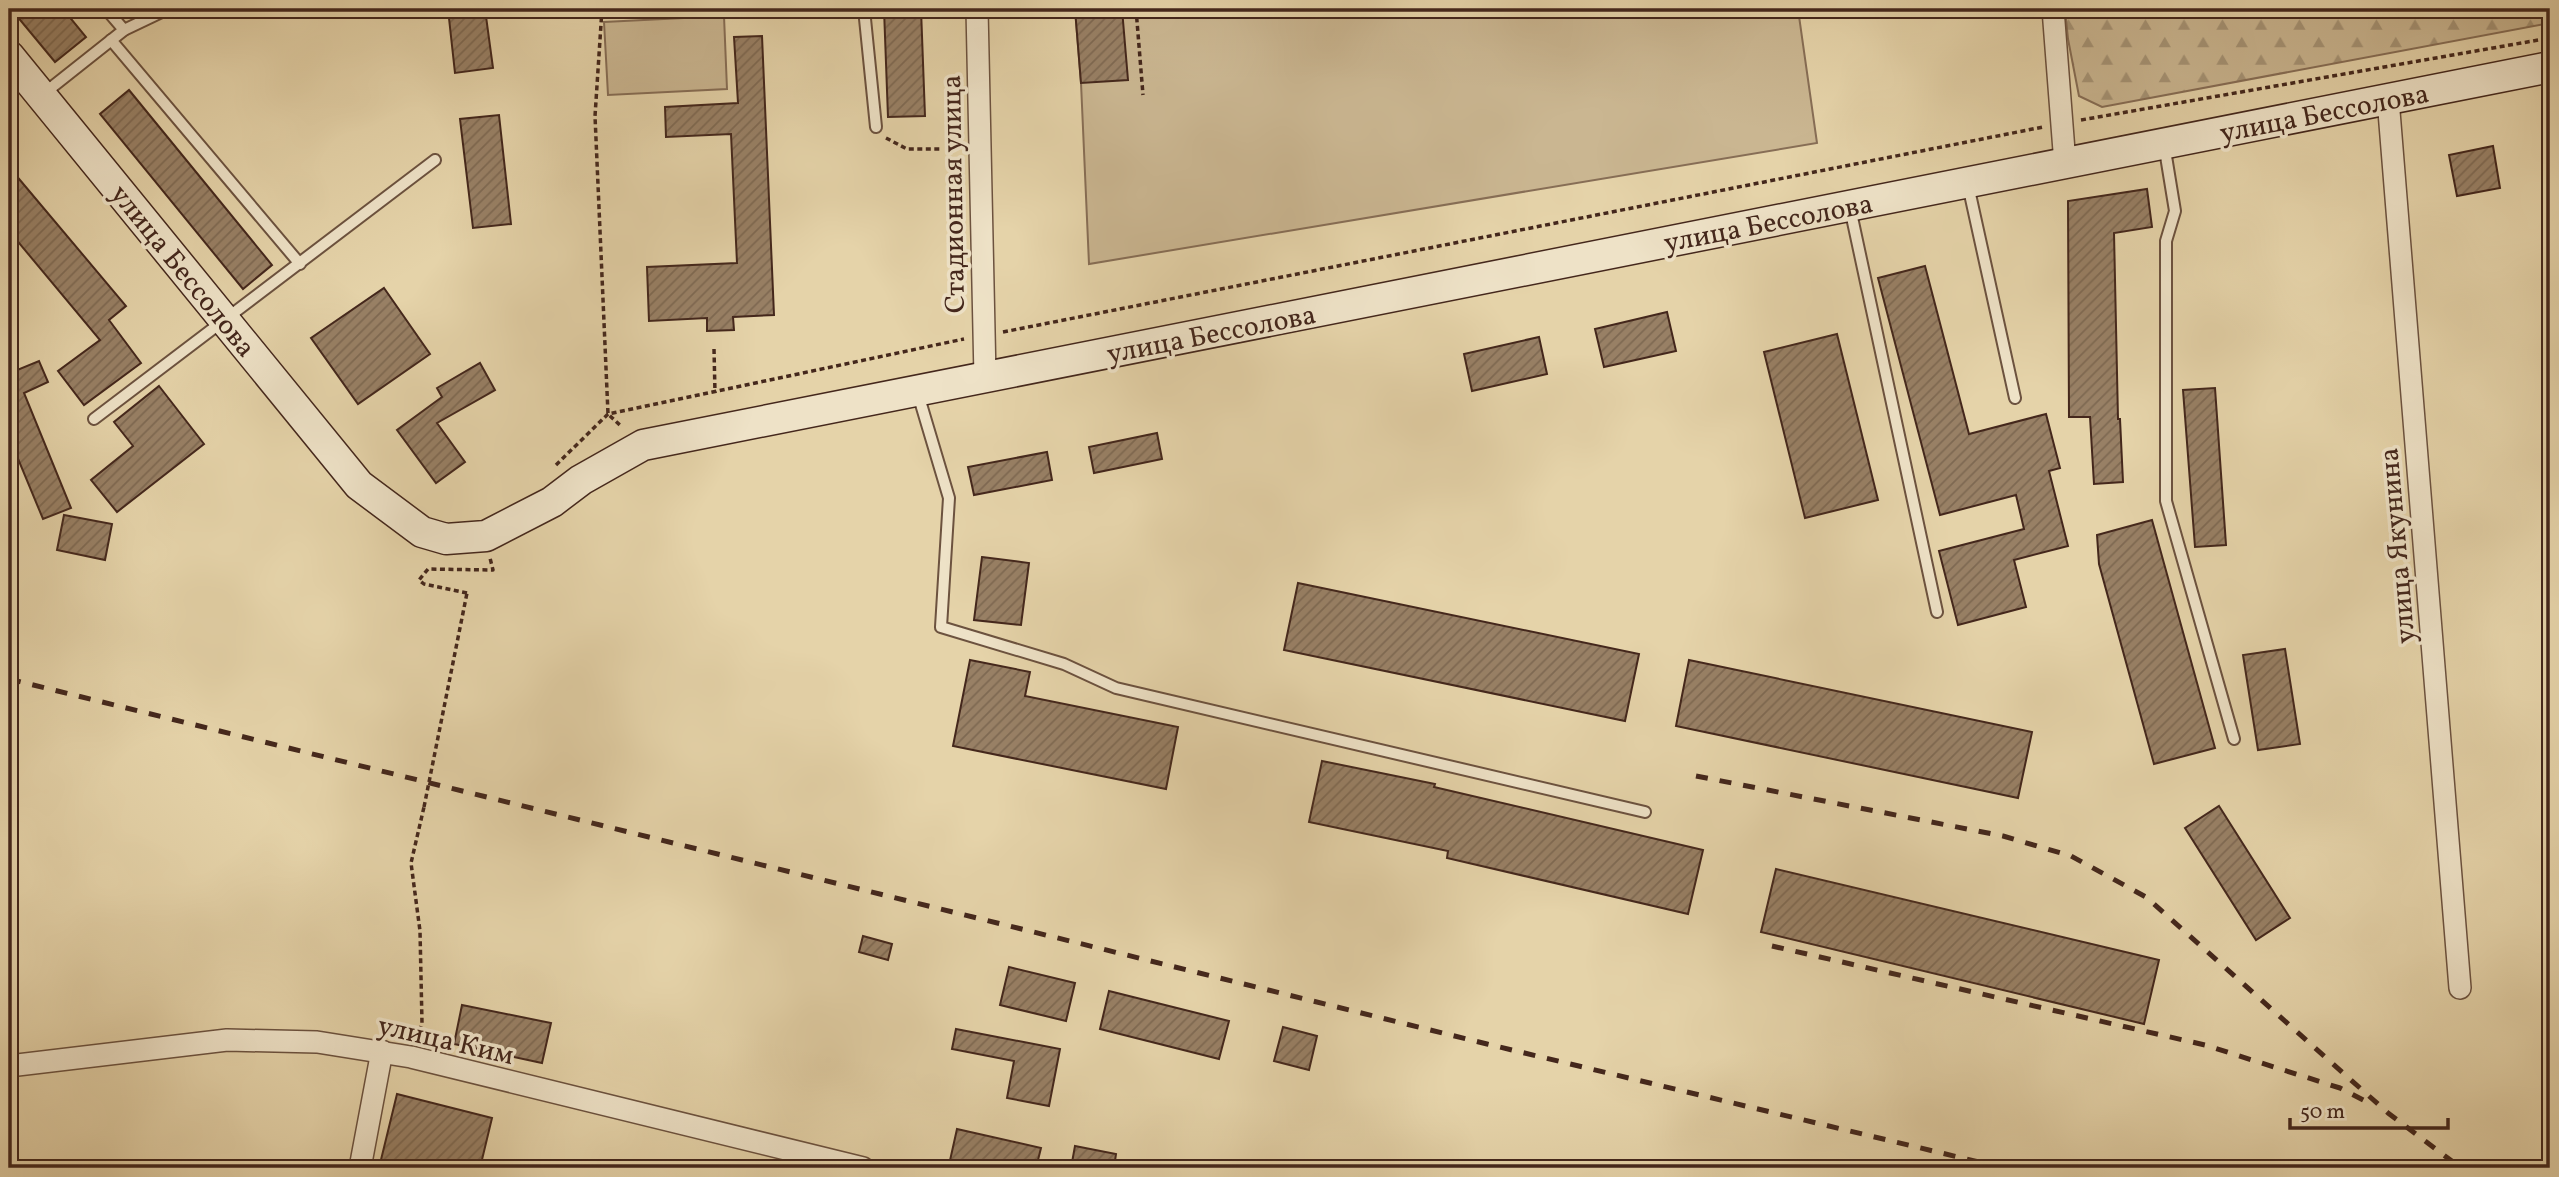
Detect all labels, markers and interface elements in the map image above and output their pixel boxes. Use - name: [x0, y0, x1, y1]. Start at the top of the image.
- street label: Стадионная улица: [933, 74, 976, 313]
- street label: улица Бессолова: [2217, 75, 2432, 154]
- street label: улица Бессолова: [100, 177, 264, 366]
- street label: улица Бессолова: [1661, 185, 1876, 264]
- street label: улица Бессолова: [1104, 296, 1319, 375]
- street label: улица Якунина: [2370, 446, 2426, 645]
- street label: улица Ким: [373, 1007, 517, 1076]
- scale bar: [2290, 1086, 2447, 1130]
- text: 50 m: [2300, 1098, 2345, 1127]

